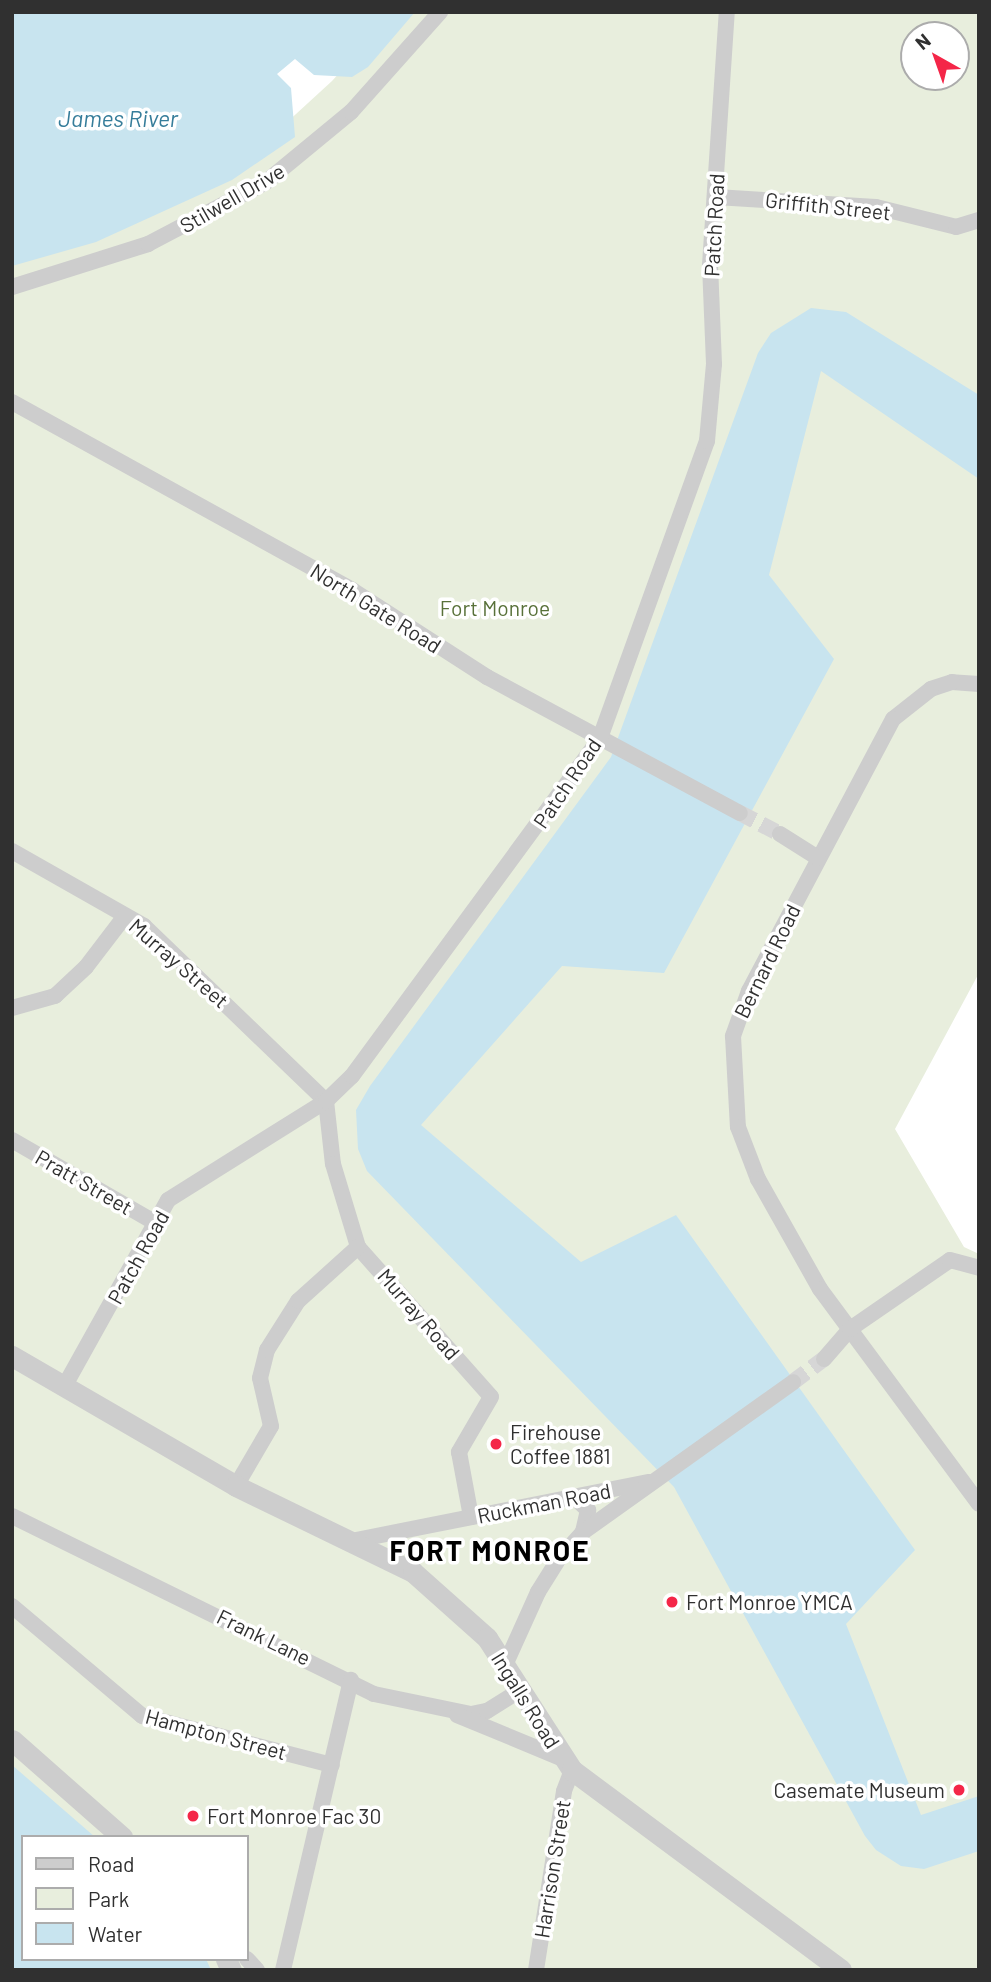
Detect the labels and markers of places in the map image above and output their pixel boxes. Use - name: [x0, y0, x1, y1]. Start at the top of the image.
- place label: Firehouse Coffee 1881: [510, 1419, 611, 1469]
- marker: Firehouse Coffee 1881: [488, 1436, 504, 1452]
- place label: Fort Monroe YMCA: [686, 1589, 853, 1615]
- marker: Fort Monroe YMCA: [664, 1594, 680, 1610]
- place label: Casemate Museum: [773, 1777, 945, 1803]
- marker: Casemate Museum: [951, 1782, 967, 1798]
- place label: Fort Monroe Fac 30: [207, 1803, 381, 1829]
- marker: Fort Monroe Fac 30: [185, 1808, 201, 1824]

